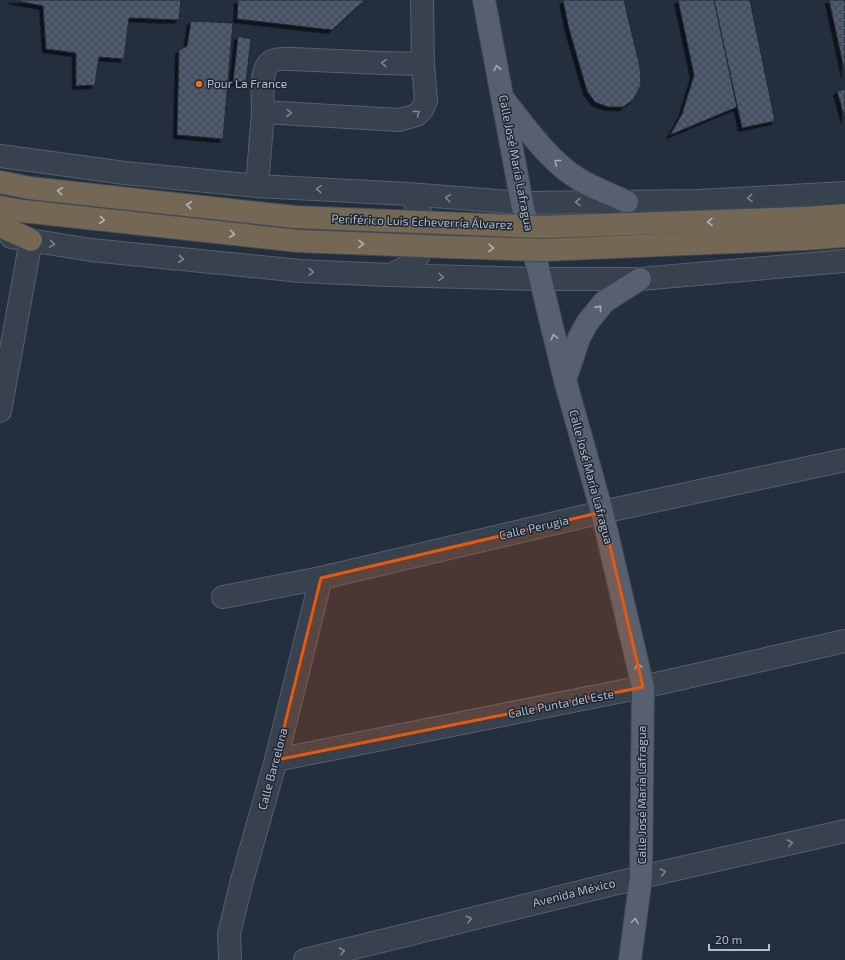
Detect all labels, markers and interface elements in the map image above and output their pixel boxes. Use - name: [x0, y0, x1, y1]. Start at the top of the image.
- one-way arrow: [381, 59, 387, 67]
- one-way arrow: [494, 65, 502, 71]
- place label: Pour La France: [207, 76, 287, 90]
- marker: Pour La France: [194, 79, 204, 89]
- street label: Calle José María Lafragua: [497, 93, 537, 232]
- one-way arrow: [286, 109, 292, 118]
- one-way arrow: [412, 111, 419, 118]
- one-way arrow: [555, 160, 562, 167]
- one-way arrow: [316, 185, 322, 193]
- one-way arrow: [57, 187, 63, 196]
- one-way arrow: [445, 193, 451, 202]
- one-way arrow: [747, 194, 753, 202]
- one-way arrow: [575, 198, 581, 206]
- one-way arrow: [186, 201, 192, 210]
- street label: Periférico Luis Echeverría Álvarez: [331, 211, 513, 231]
- one-way arrow: [99, 215, 105, 224]
- one-way arrow: [707, 217, 713, 226]
- one-way arrow: [228, 229, 235, 238]
- one-way arrow: [49, 239, 55, 247]
- one-way arrow: [358, 239, 364, 248]
- one-way arrow: [488, 244, 494, 252]
- one-way arrow: [178, 254, 184, 263]
- one-way arrow: [308, 267, 314, 276]
- one-way arrow: [438, 273, 444, 281]
- one-way arrow: [595, 306, 602, 313]
- one-way arrow: [551, 334, 559, 340]
- street label: Calle José María Lafragua: [567, 408, 617, 545]
- street label: Calle Perugia: [498, 512, 570, 542]
- one-way arrow: [634, 663, 643, 670]
- street label: Calle Punta del Este: [507, 686, 615, 720]
- street label: Calle Barcelona: [254, 726, 290, 811]
- street label: Calle José María Lafragua: [634, 726, 648, 864]
- one-way arrow: [786, 840, 793, 848]
- one-way arrow: [660, 868, 666, 876]
- street label: Avenida México: [531, 875, 617, 909]
- one-way arrow: [465, 916, 472, 924]
- one-way arrow: [630, 918, 639, 924]
- scale bar: [709, 926, 769, 952]
- text: 20 m: [715, 932, 742, 946]
- one-way arrow: [339, 947, 346, 955]

